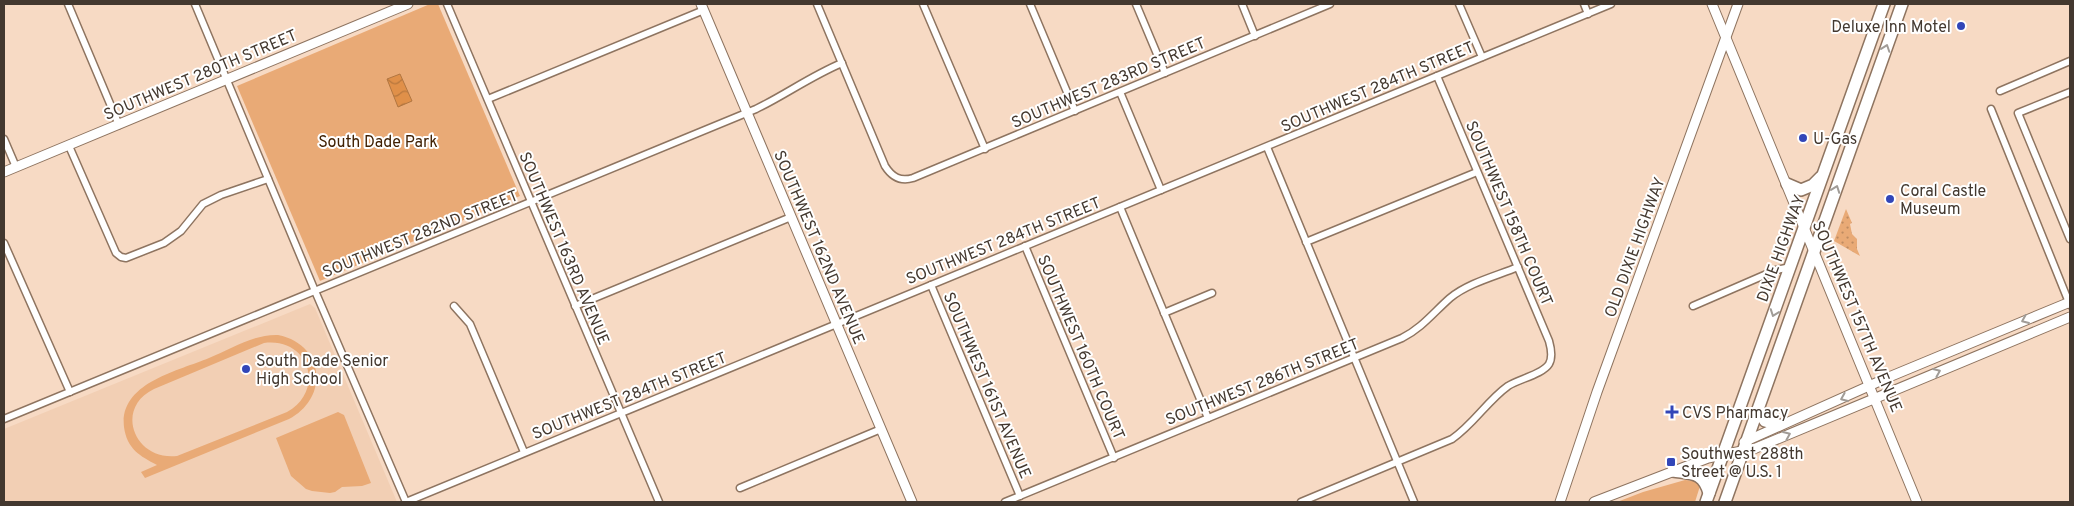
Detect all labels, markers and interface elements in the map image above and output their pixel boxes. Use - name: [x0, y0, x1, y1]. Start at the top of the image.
- place label: Deluxe Inn Motel: [1831, 18, 1951, 38]
- marker: Deluxe Inn Motel: [1955, 20, 1967, 32]
- street label: SOUTHWEST 280TH STREET: [101, 26, 300, 126]
- street label: SOUTHWEST 283RD STREET: [1009, 34, 1209, 134]
- street label: SOUTHWEST 284TH STREET: [1278, 38, 1477, 138]
- one-way arrow: [1880, 44, 1890, 52]
- street label: SOUTHWEST 158TH COURT: [1460, 118, 1556, 309]
- place label: U-Gas: [1813, 130, 1857, 150]
- marker: U-Gas: [1797, 132, 1809, 144]
- park label: South Dade Park: [318, 133, 438, 153]
- street label: SOUTHWEST 162ND AVENUE: [768, 148, 868, 348]
- street label: SOUTHWEST 163RD AVENUE: [513, 149, 613, 348]
- street label: OLD DIXIE HIGHWAY: [1601, 175, 1671, 321]
- place label: Coral Castle Museum: [1900, 182, 1986, 220]
- one-way arrow: [1830, 185, 1840, 193]
- street label: SOUTHWEST 282ND STREET: [320, 186, 522, 283]
- street label: DIXIE HIGHWAY: [1753, 192, 1811, 305]
- marker: Coral Castle Museum: [1884, 193, 1896, 205]
- street label: SOUTHWEST 284TH STREET: [904, 194, 1104, 290]
- street label: SOUTHWEST 157TH AVENUE: [1807, 218, 1906, 416]
- street label: SOUTHWEST 160TH COURT: [1032, 252, 1128, 443]
- street label: SOUTHWEST 161ST AVENUE: [938, 290, 1035, 482]
- one-way arrow: [1770, 308, 1780, 316]
- one-way arrow: [2021, 314, 2030, 325]
- street label: SOUTHWEST 286TH STREET: [1163, 335, 1363, 431]
- street label: SOUTHWEST 284TH STREET: [530, 349, 730, 445]
- place label: South Dade Senior High School: [256, 352, 389, 390]
- marker: South Dade Senior High School: [240, 363, 252, 375]
- one-way arrow: [1932, 368, 1941, 379]
- one-way arrow: [1840, 391, 1849, 402]
- place label: CVS Pharmacy: [1682, 404, 1788, 424]
- marker: CVS Pharmacy: [1666, 406, 1678, 418]
- one-way arrow: [1782, 430, 1791, 441]
- place label: Southwest 288th Street @ U.S. 1: [1681, 445, 1803, 483]
- marker: Southwest 288th Street @ U.S. 1: [1665, 456, 1677, 468]

